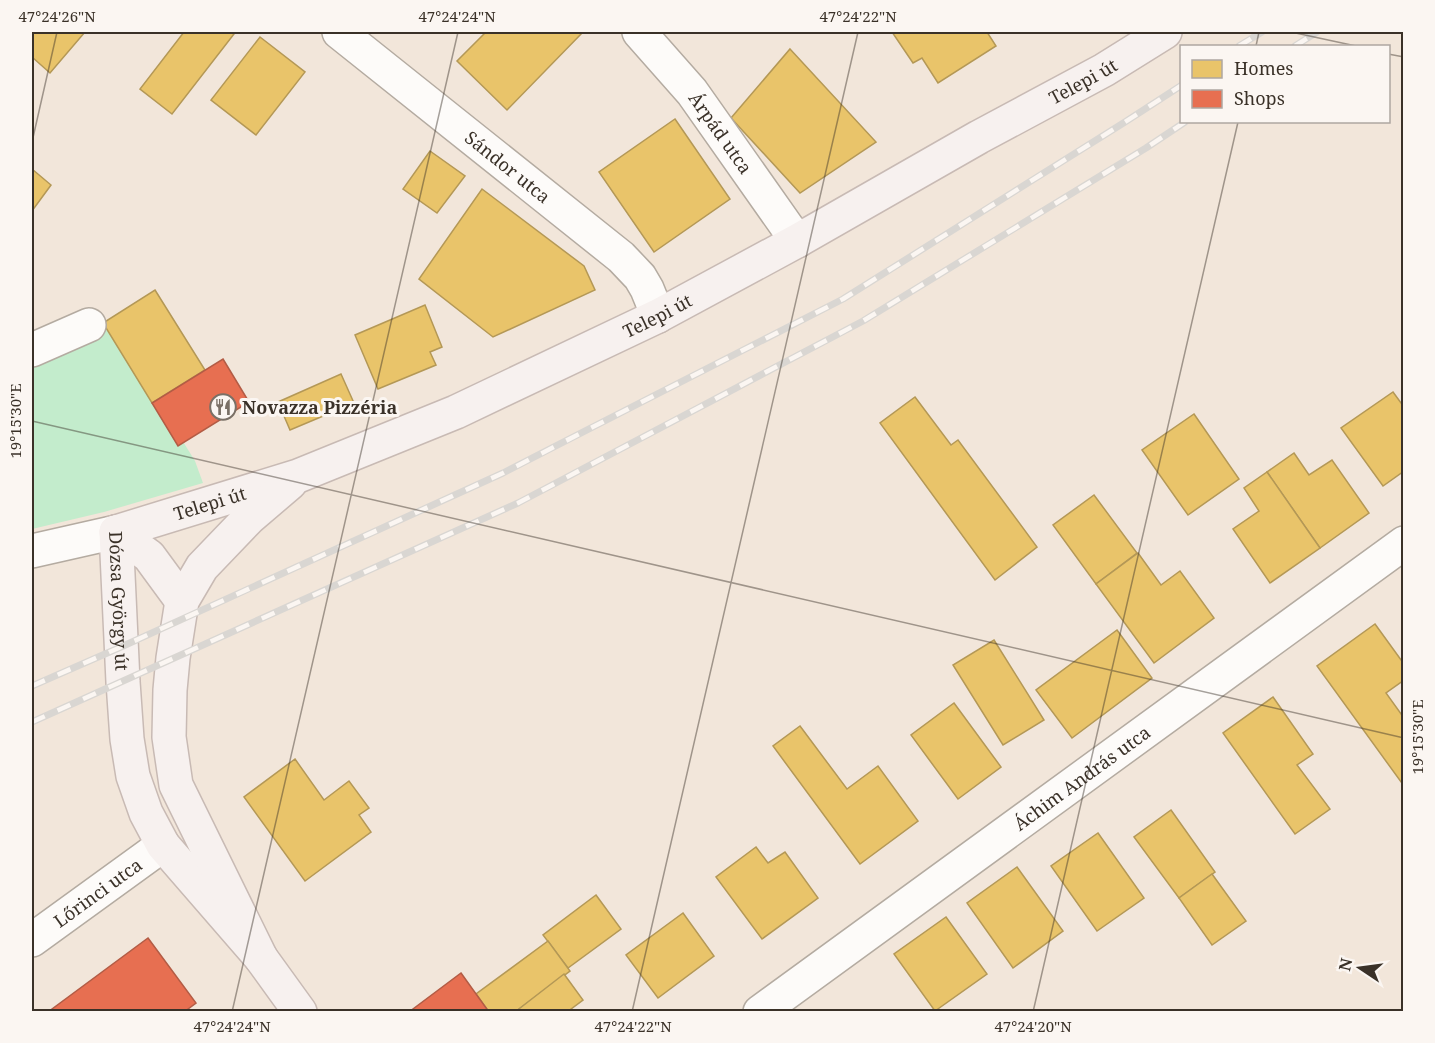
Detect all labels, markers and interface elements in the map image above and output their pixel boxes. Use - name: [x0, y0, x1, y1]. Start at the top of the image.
- text: 47°24'26"N: [18, 6, 96, 26]
- text: 47°24'24"N: [418, 6, 496, 26]
- text: 47°24'22"N: [819, 6, 897, 26]
- legend: [1180, 45, 1390, 123]
- street label: Telepi út: [1044, 53, 1122, 109]
- text: Homes: [1234, 56, 1293, 80]
- text: Shops: [1234, 86, 1285, 110]
- street label: Árpád utca: [684, 87, 758, 179]
- street label: Sándor utca: [460, 125, 556, 208]
- street label: Telepi út: [619, 288, 696, 343]
- text: 19°15'30"E: [5, 383, 25, 459]
- restaurant icon: Novazza Pizzéria: [208, 392, 238, 422]
- place label: Novazza Pizzéria: [242, 395, 397, 419]
- street label: Telepi út: [171, 481, 249, 526]
- street label: Dózsa György út: [104, 531, 134, 671]
- text: 19°15'30"E: [1407, 699, 1427, 775]
- street label: Áchim András utca: [1009, 720, 1155, 835]
- street label: Lőrinci utca: [49, 852, 147, 933]
- north arrow: [1330, 938, 1390, 998]
- text: N: [1333, 956, 1358, 973]
- text: 47°24'24"N: [193, 1016, 271, 1036]
- text: 47°24'22"N: [594, 1016, 672, 1036]
- text: 47°24'20"N: [994, 1016, 1072, 1036]

